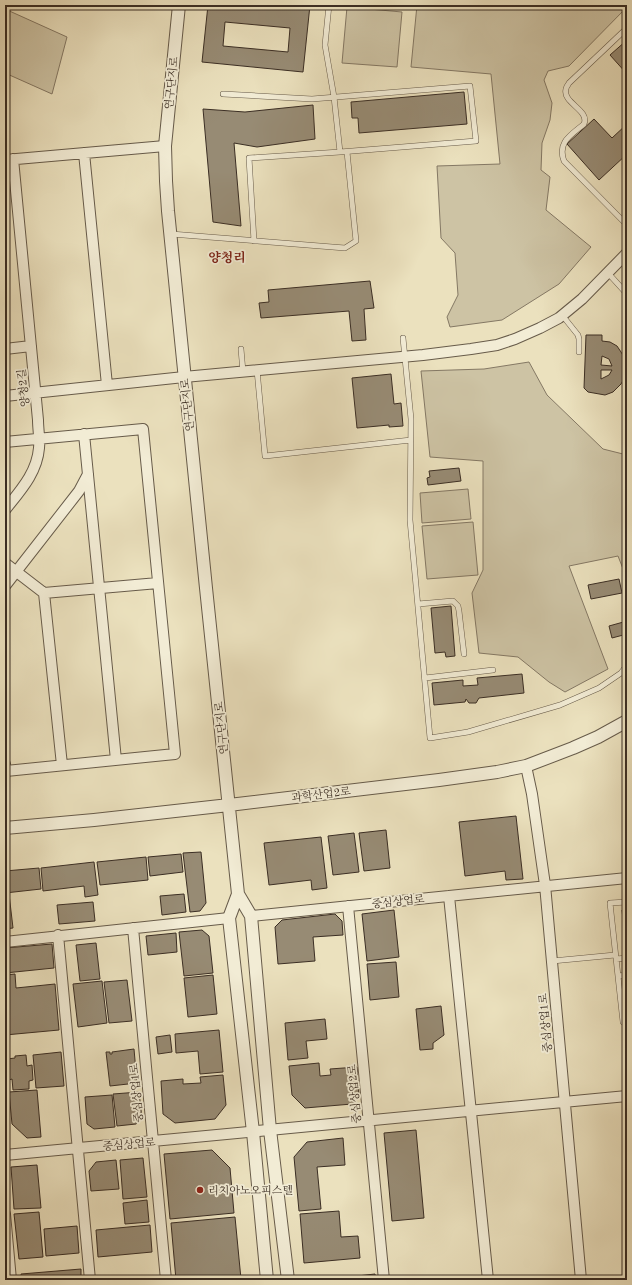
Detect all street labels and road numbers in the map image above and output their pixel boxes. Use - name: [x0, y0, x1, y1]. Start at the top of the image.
- street label: 연구단지로: [163, 56, 181, 110]
- street label: 양청2길: [16, 368, 32, 408]
- street label: 연구단지로: [179, 377, 197, 432]
- street label: 연구단지로: [213, 700, 231, 755]
- street label: 과학산업2로: [291, 785, 352, 805]
- street label: 중심상업로: [371, 893, 426, 911]
- street label: 중심상업1로: [537, 992, 555, 1053]
- street label: 중심상업1로: [128, 1062, 146, 1123]
- street label: 중심상업2로: [346, 1063, 364, 1124]
- street label: 중심상업로: [102, 1137, 156, 1153]

